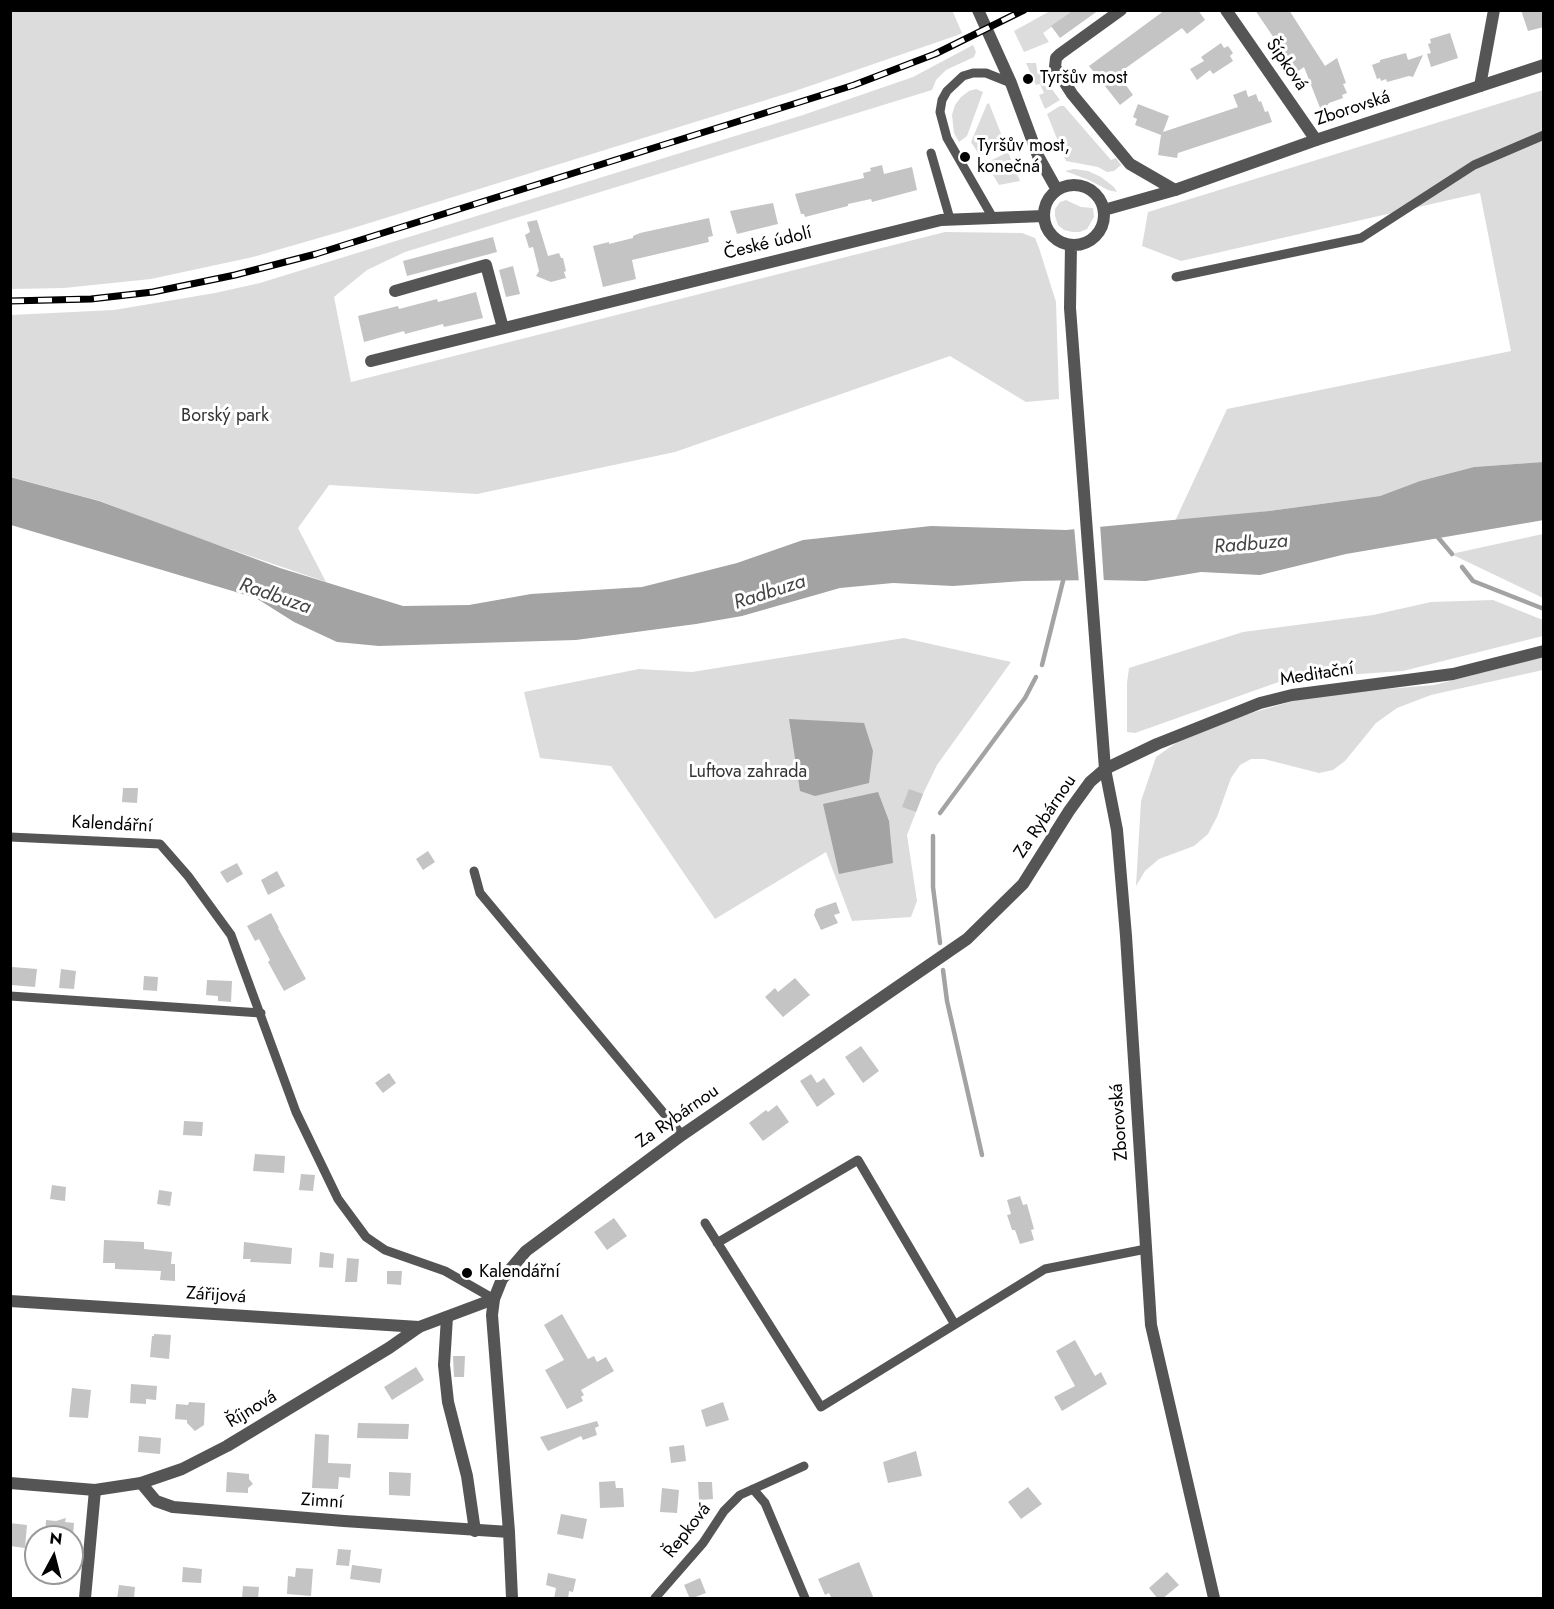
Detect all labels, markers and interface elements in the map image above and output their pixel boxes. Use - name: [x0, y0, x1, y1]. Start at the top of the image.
- street label: Šípková: [1260, 35, 1312, 95]
- place label: Tyršův most: [1040, 68, 1127, 90]
- marker: Tyršův most: [1021, 72, 1035, 86]
- street label: Zborovská: [1313, 87, 1393, 131]
- place label: Tyršův most, konečná: [977, 136, 1070, 178]
- marker: Tyršův most, konečná: [958, 150, 972, 164]
- street label: České údolí: [722, 223, 814, 265]
- park label: Borský park: [181, 406, 269, 428]
- water label: Radbuza: [1213, 530, 1289, 560]
- water label: Radbuza: [731, 570, 809, 616]
- water label: Radbuza: [236, 574, 314, 620]
- street label: Meditační: [1279, 659, 1355, 691]
- park label: Luftova zahrada: [689, 762, 807, 784]
- street label: Za Rybárnou: [1010, 771, 1082, 863]
- street label: Kalendářní: [71, 812, 153, 838]
- street label: Za Rybárnou: [633, 1081, 723, 1153]
- street label: Zborovská: [1107, 1083, 1133, 1161]
- place label: Kalendářní: [479, 1262, 560, 1284]
- marker: Kalendářní: [460, 1266, 474, 1280]
- street label: Zářijová: [185, 1283, 247, 1309]
- street label: Říjnová: [223, 1387, 281, 1433]
- street label: Zimní: [300, 1490, 344, 1514]
- street label: Řepková: [660, 1499, 716, 1563]
- north arrow: [24, 1525, 84, 1585]
- text: N: [48, 1526, 64, 1551]

